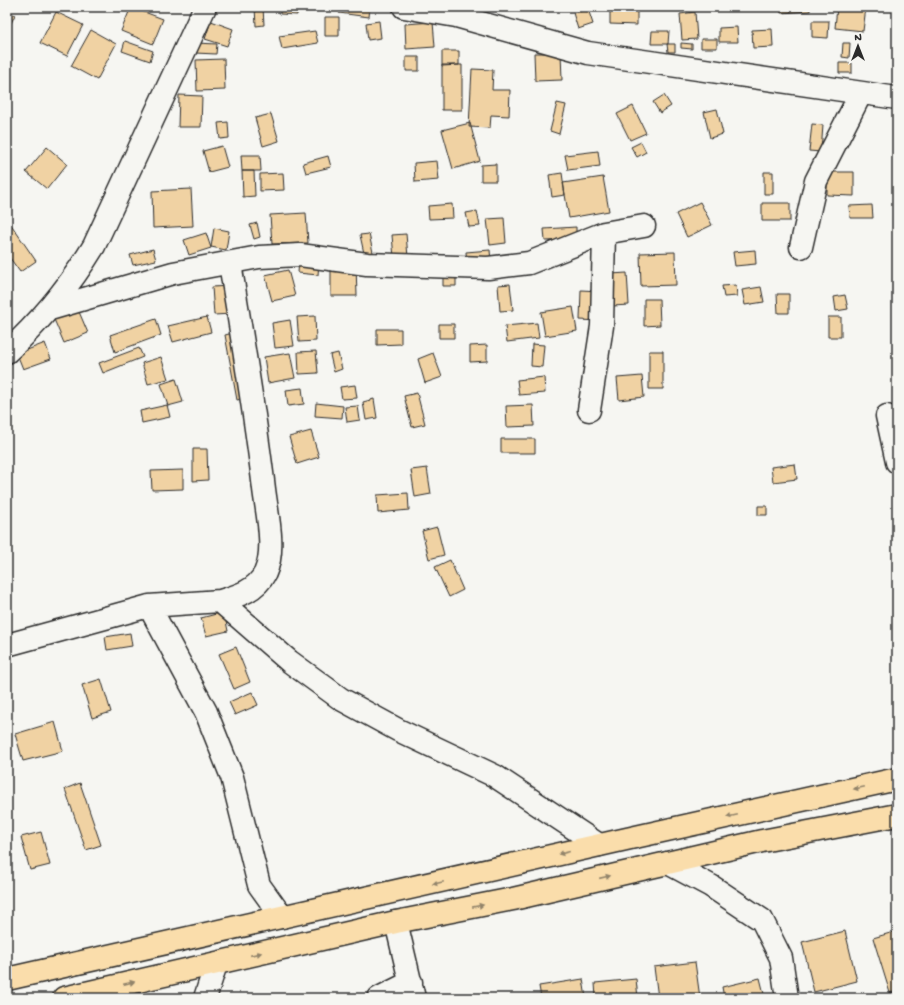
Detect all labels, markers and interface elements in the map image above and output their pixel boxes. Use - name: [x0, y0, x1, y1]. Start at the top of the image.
- north arrow: [838, 26, 878, 66]
- text: N: [854, 32, 862, 44]
- one-way arrow: [853, 785, 865, 791]
- one-way arrow: [726, 813, 738, 819]
- one-way arrow: [558, 851, 570, 857]
- one-way arrow: [599, 874, 611, 880]
- one-way arrow: [431, 880, 444, 886]
- one-way arrow: [472, 902, 484, 908]
- one-way arrow: [249, 951, 262, 957]
- one-way arrow: [123, 980, 135, 986]

